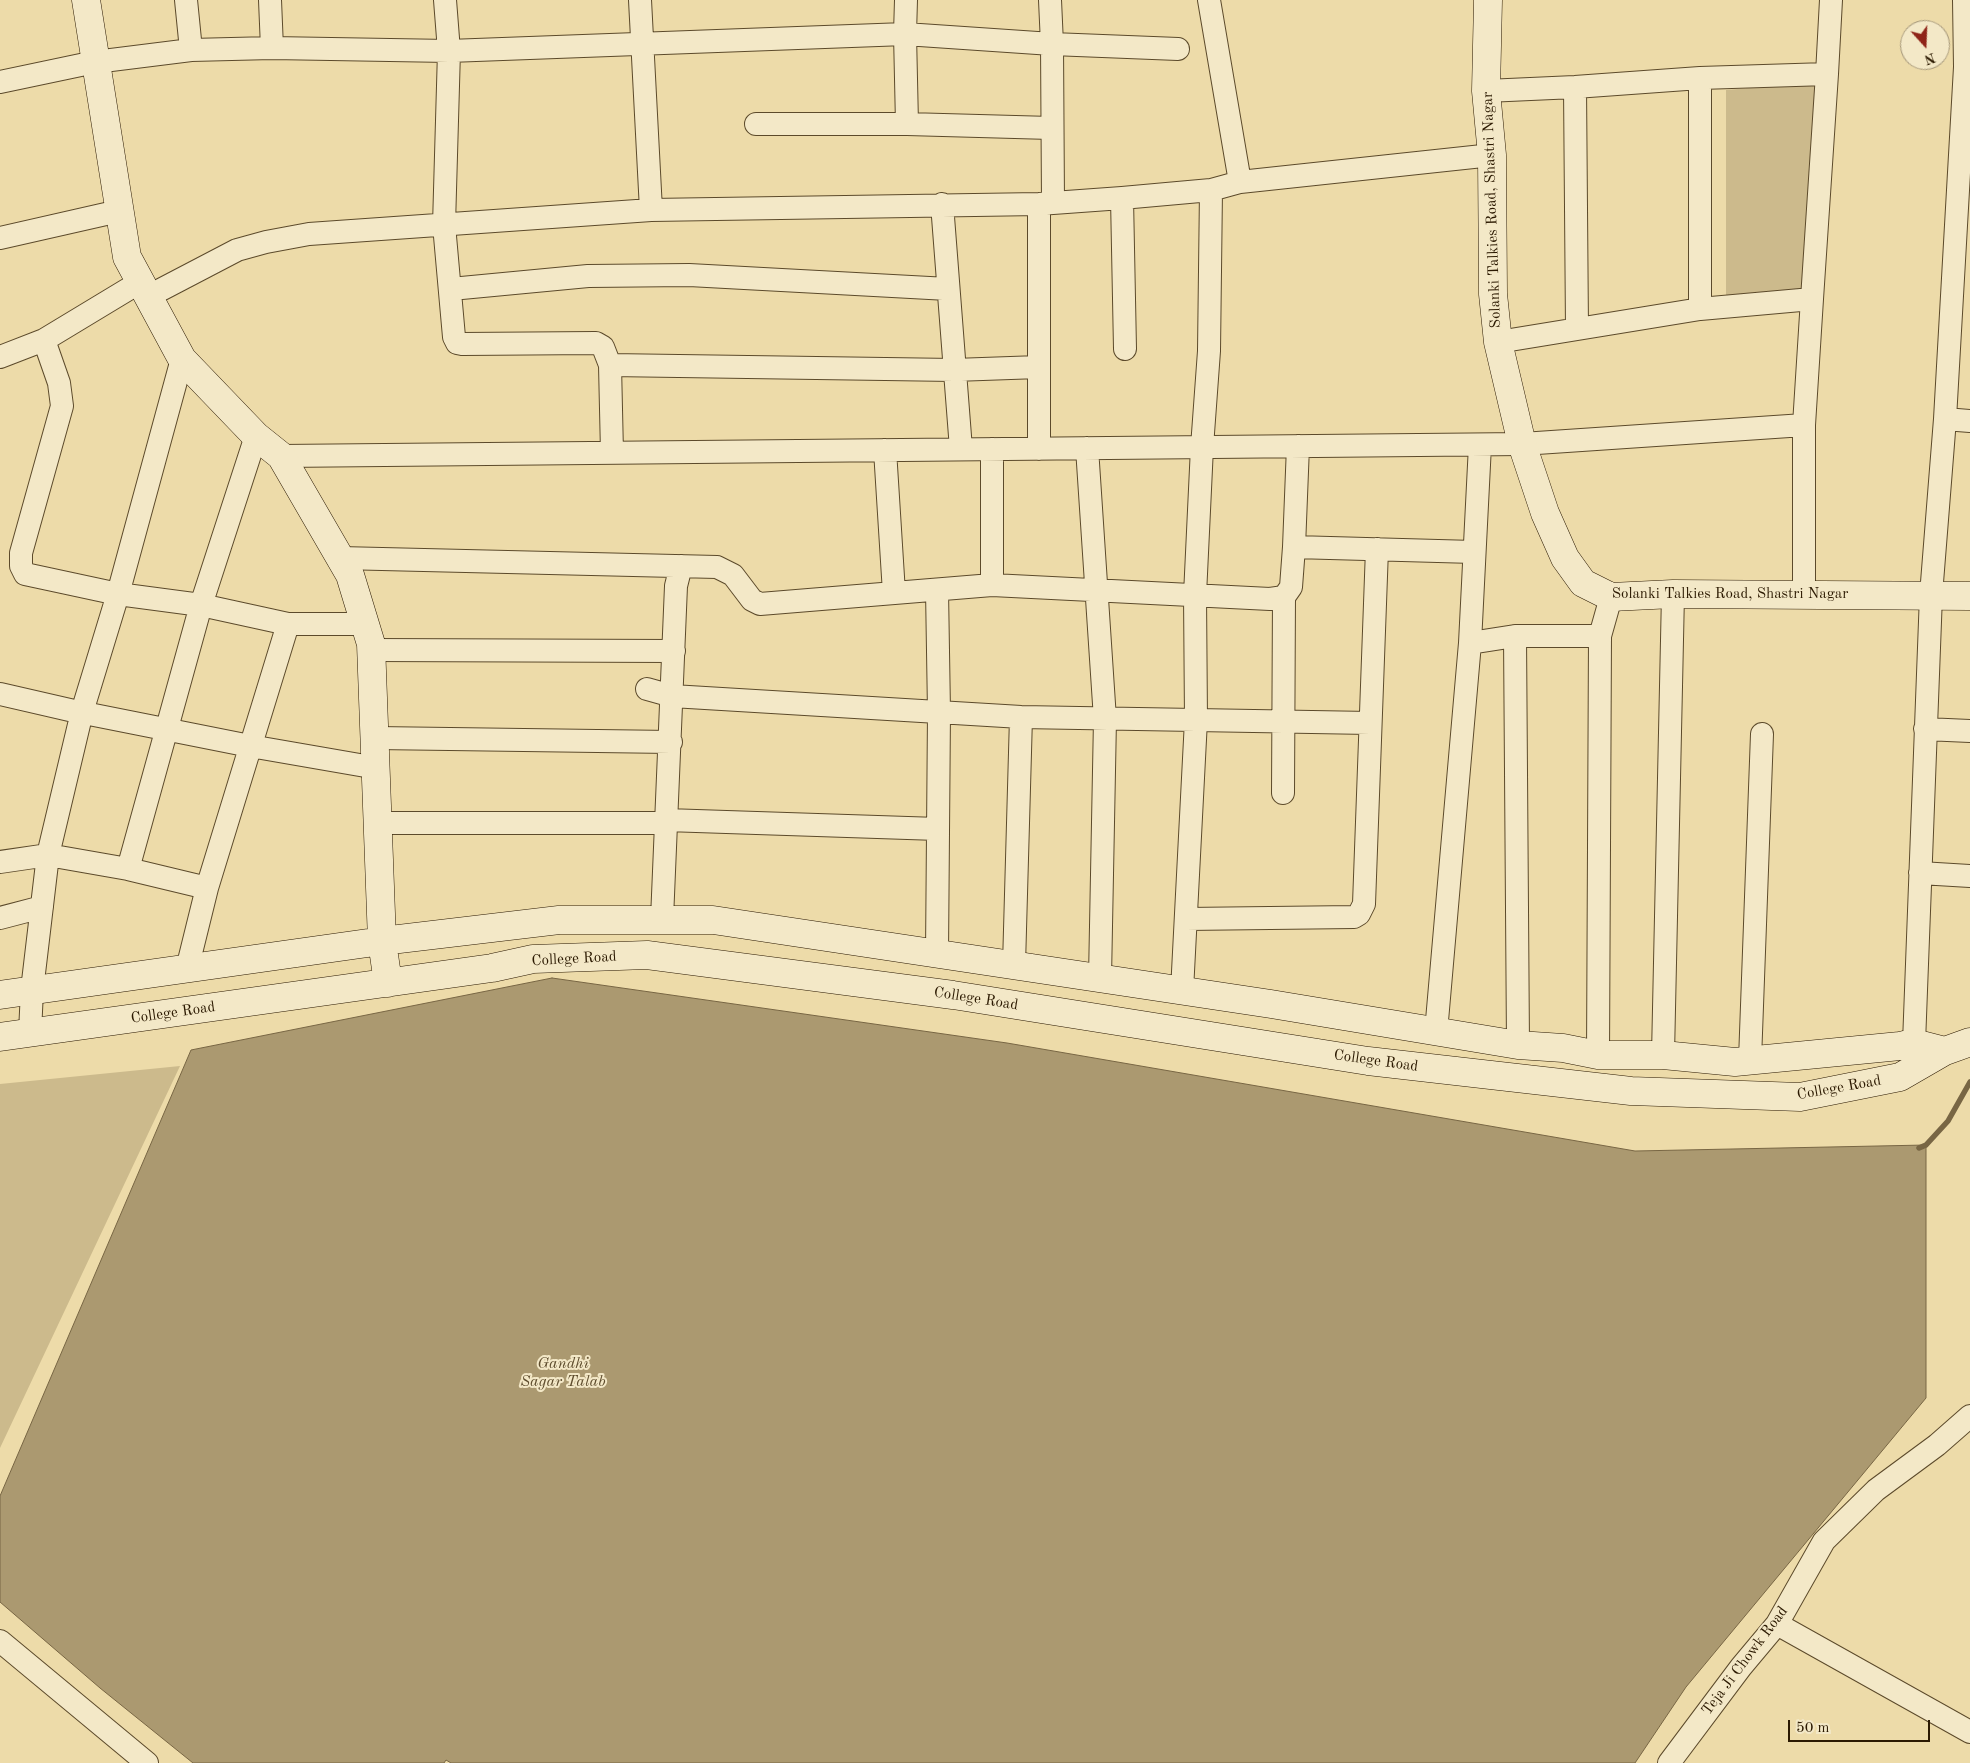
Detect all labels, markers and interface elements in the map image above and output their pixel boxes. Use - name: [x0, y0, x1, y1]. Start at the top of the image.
- north arrow: [1900, 20, 1950, 70]
- text: N: [1922, 50, 1937, 67]
- street label: Solanki Talkies Road, Shastri Nagar: [1479, 91, 1505, 329]
- street label: Solanki Talkies Road, Shastri Nagar: [1612, 585, 1848, 603]
- street label: College Road: [531, 948, 617, 970]
- street label: College Road: [933, 983, 1019, 1015]
- street label: College Road: [130, 998, 216, 1028]
- street label: College Road: [1333, 1046, 1419, 1076]
- street label: College Road: [1796, 1072, 1882, 1104]
- water label: Gandhi Sagar Talab: [520, 1354, 606, 1392]
- street label: Teja Ji Chowk Road: [1698, 1603, 1792, 1719]
- scale bar: [1790, 1710, 1932, 1742]
- text: 50 m: [1796, 1721, 1830, 1736]

